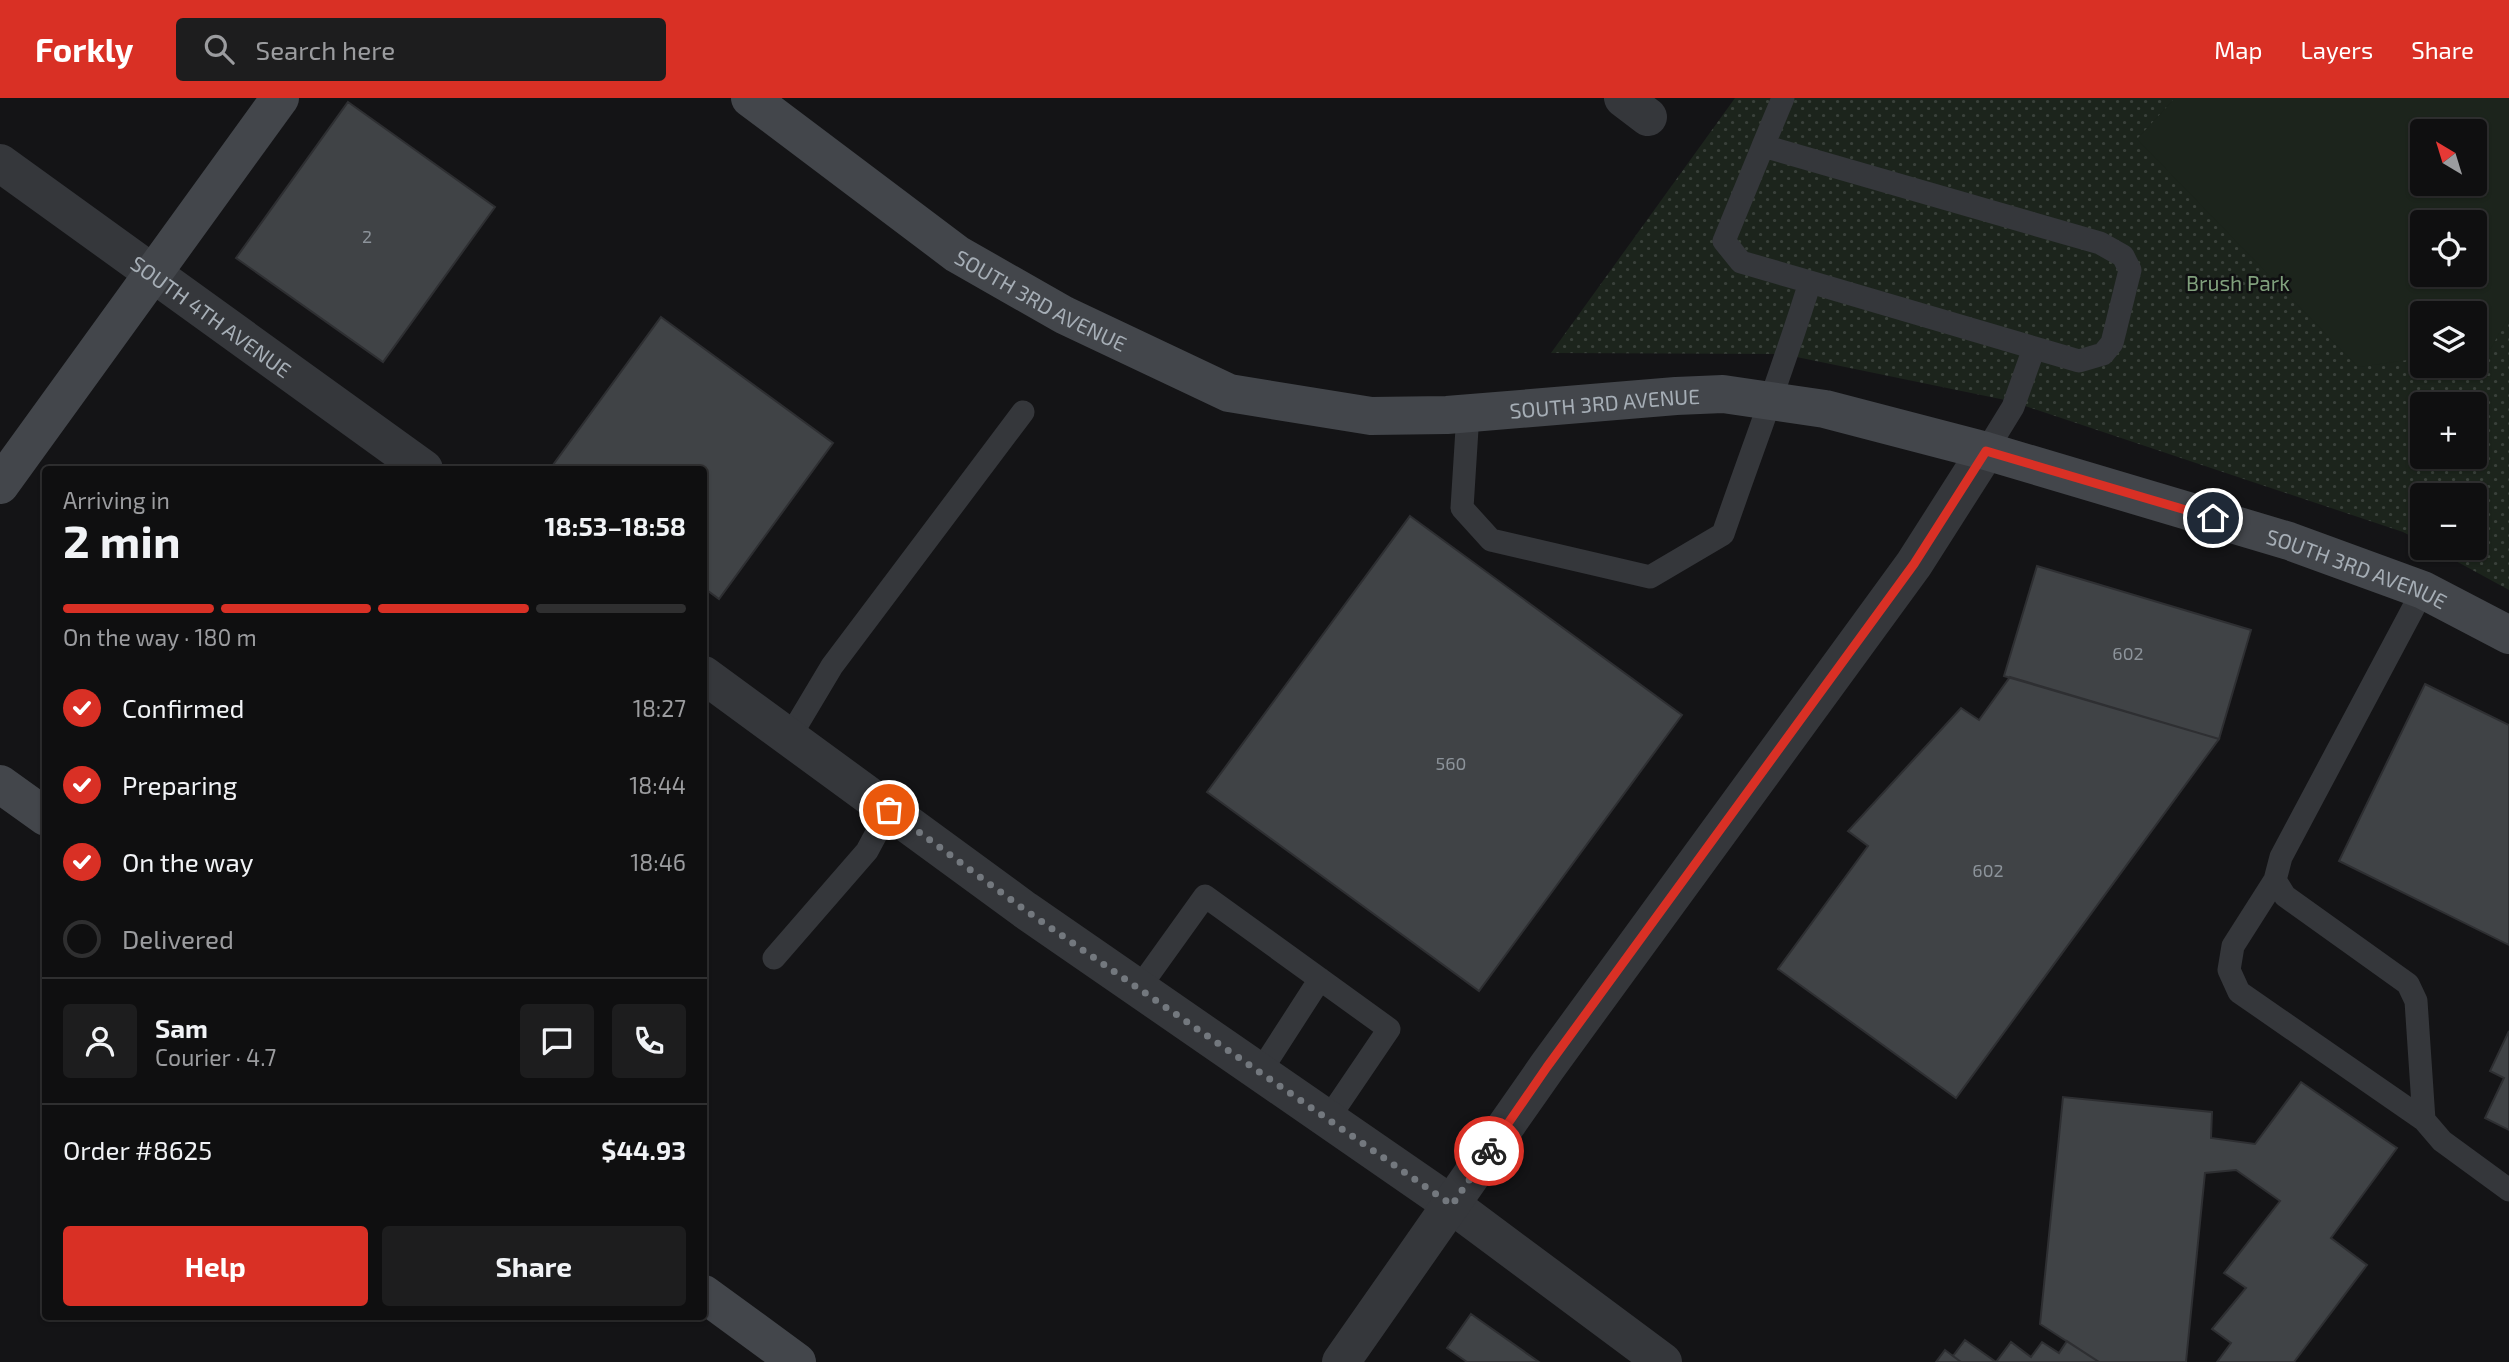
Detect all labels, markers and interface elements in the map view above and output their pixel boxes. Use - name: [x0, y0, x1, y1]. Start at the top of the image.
- search box: [176, 18, 666, 81]
- text: Forkly: [35, 29, 134, 69]
- icon: search: [200, 30, 238, 68]
- text: Search here: [256, 34, 395, 65]
- text: Map: [2214, 35, 2262, 64]
- text: Layers: [2300, 35, 2373, 64]
- text: Share: [2411, 35, 2474, 64]
- north arrow: [2410, 119, 2487, 196]
- map controls: [2410, 119, 2487, 560]
- button: locate: [2410, 210, 2487, 287]
- house number: 2: [362, 225, 372, 247]
- street label: SOUTH 3RD AVENUE: [951, 243, 1131, 355]
- street label: SOUTH 4TH AVENUE: [127, 250, 297, 382]
- park label: Brush Park: [2186, 270, 2290, 295]
- button: layers: [2410, 301, 2487, 378]
- street label: SOUTH 3RD AVENUE: [1508, 382, 1701, 422]
- button: +: [2410, 392, 2487, 469]
- button: −: [2410, 483, 2487, 560]
- text: Arriving in: [63, 486, 170, 514]
- pin: [2183, 488, 2243, 548]
- icon: home: [2194, 499, 2232, 537]
- text: 18:53–18:58: [544, 510, 686, 541]
- text: 2 min: [63, 512, 181, 567]
- street label: SOUTH 3RD AVENUE: [2264, 523, 2452, 613]
- text: On the way · 180 m: [63, 623, 257, 651]
- house number: 602: [2112, 642, 2144, 664]
- icon: check: [63, 689, 101, 727]
- text: Confirmed: [122, 692, 245, 723]
- text: 18:27: [633, 694, 686, 722]
- house number: 560: [1436, 752, 1466, 774]
- icon: check: [63, 766, 101, 804]
- text: Preparing: [122, 769, 237, 800]
- text: 18:44: [629, 771, 686, 799]
- pin: [859, 780, 919, 840]
- icon: bag: [870, 791, 908, 829]
- icon: check: [63, 843, 101, 881]
- text: On the way: [122, 846, 253, 877]
- text: 18:46: [630, 848, 686, 876]
- house number: 602: [1972, 859, 2004, 881]
- text: Delivered: [122, 923, 234, 954]
- button: person: [63, 1004, 137, 1078]
- button: chat: [520, 1004, 594, 1078]
- button: phone: [612, 1004, 686, 1078]
- text: Sam: [155, 1012, 208, 1043]
- text: Courier · 4.7: [155, 1043, 276, 1071]
- courier: [1454, 1116, 1524, 1186]
- icon: bike: [1470, 1132, 1508, 1170]
- text: Order #8625: [63, 1134, 212, 1165]
- text: $44.93: [601, 1134, 686, 1165]
- button: Help: [63, 1226, 368, 1306]
- button: Share: [382, 1226, 686, 1306]

